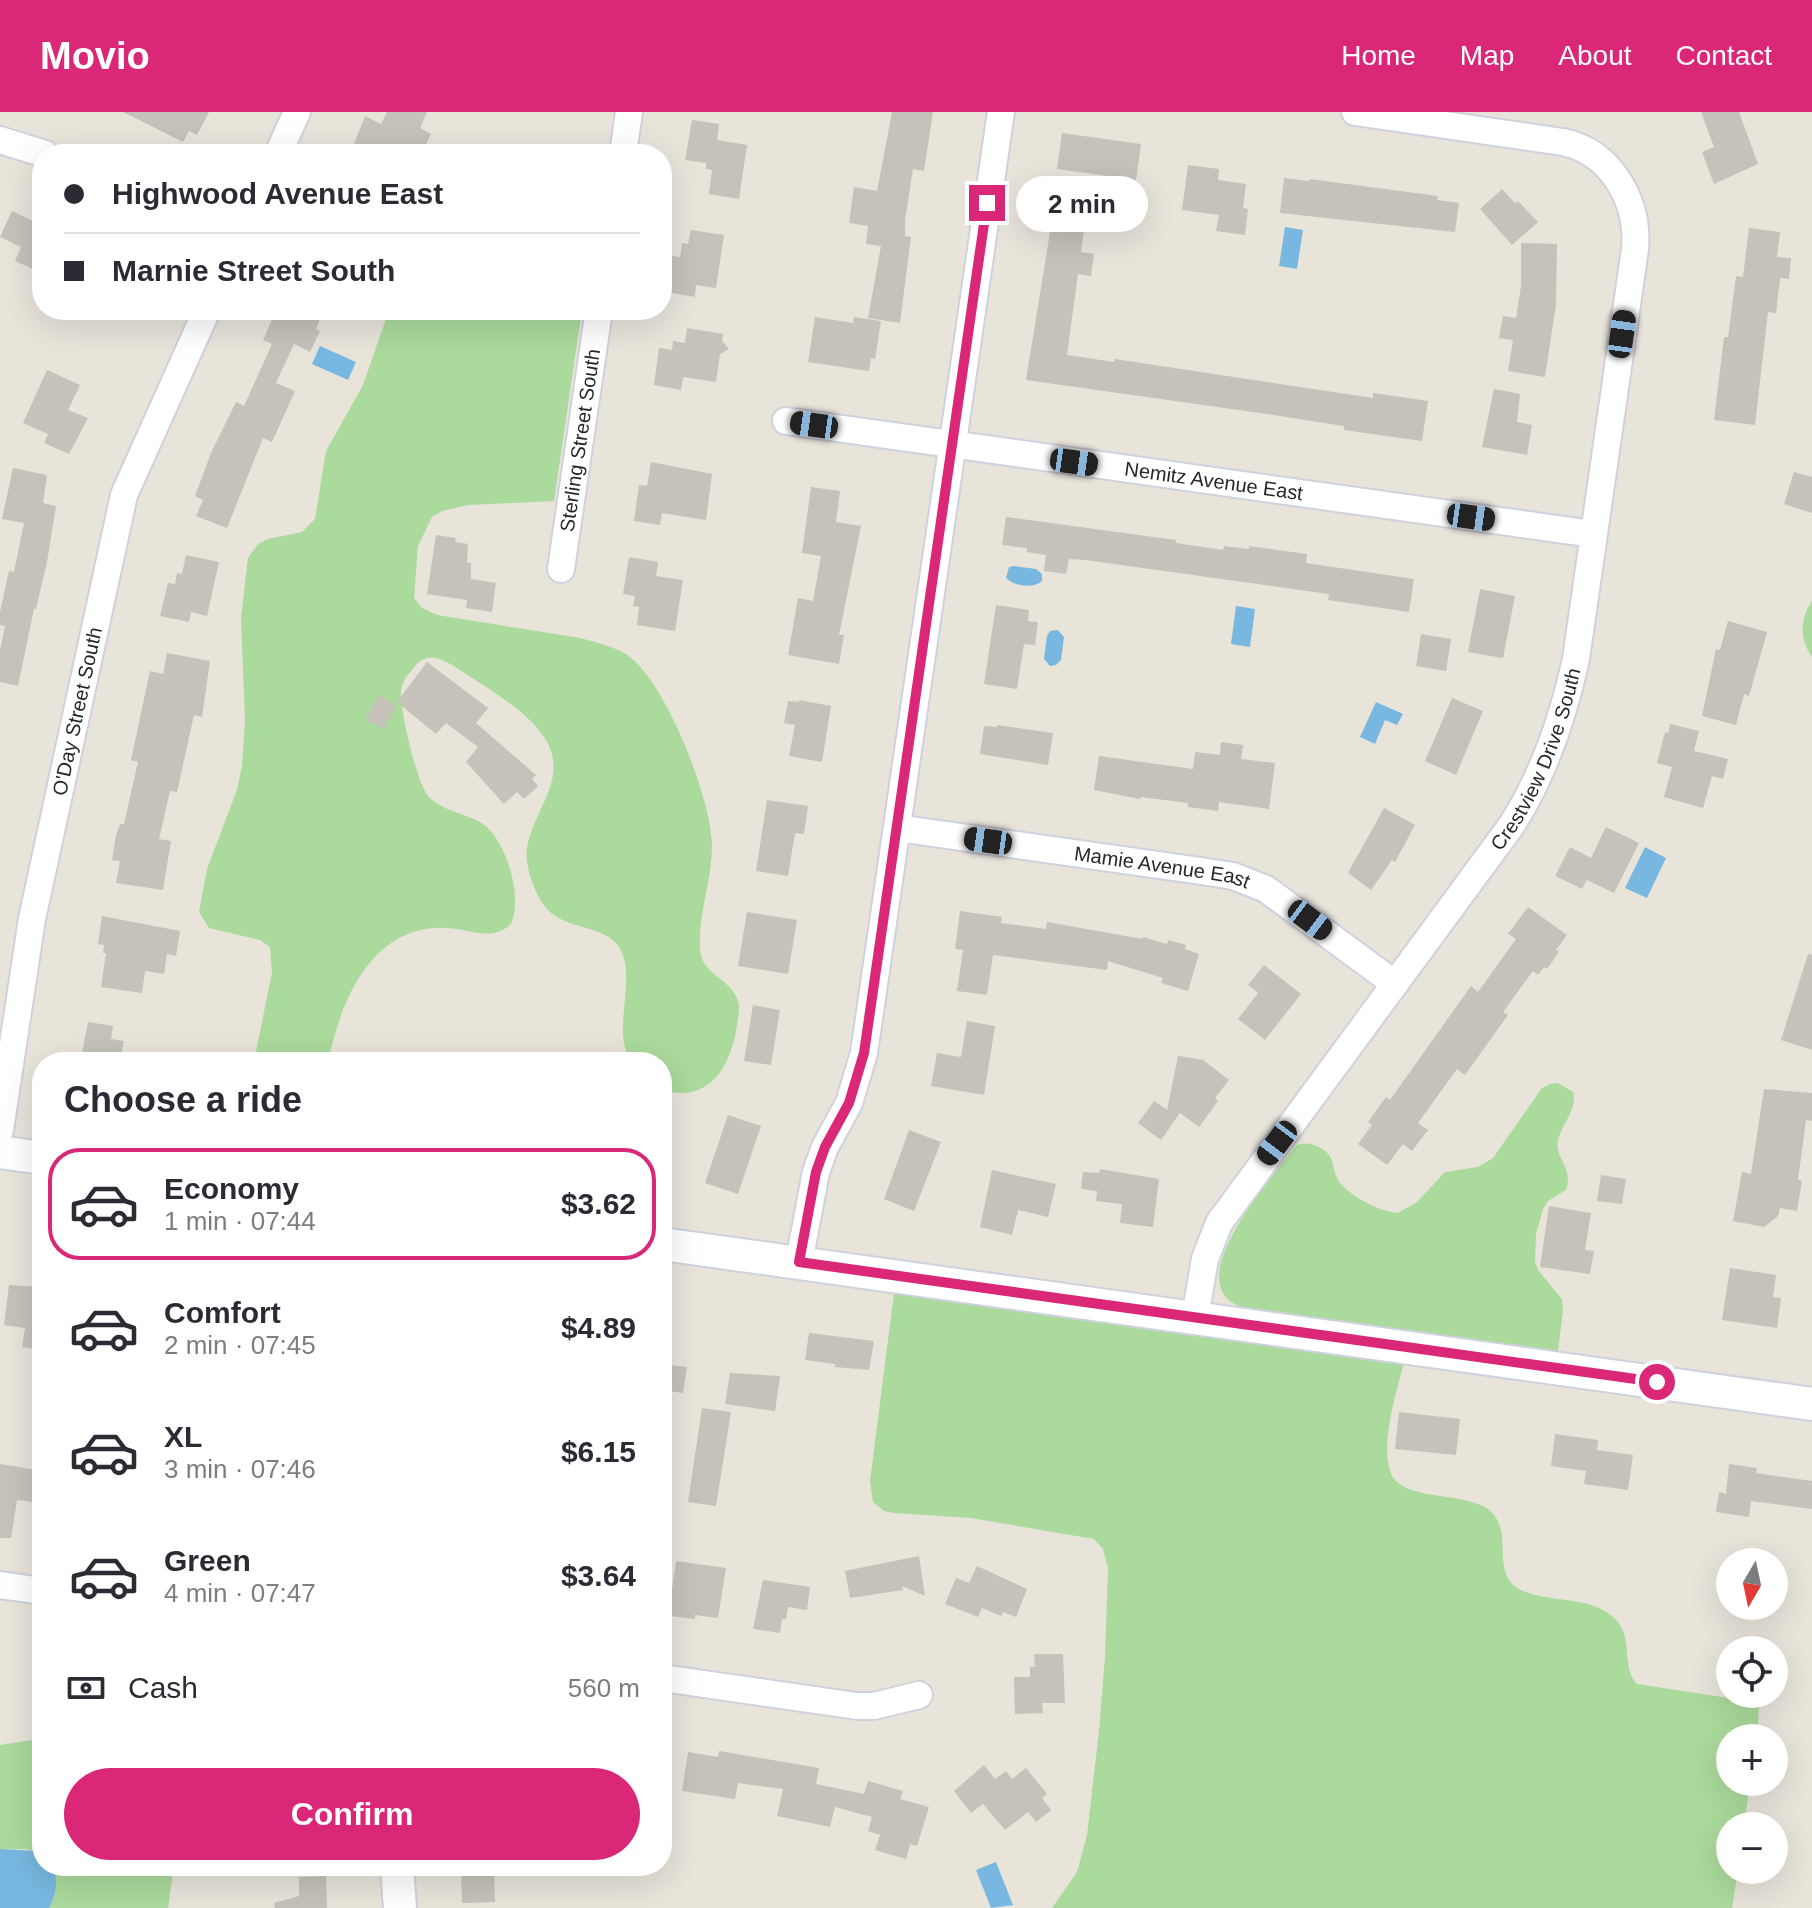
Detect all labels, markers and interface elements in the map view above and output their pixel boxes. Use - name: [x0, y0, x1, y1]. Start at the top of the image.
- text: Movio: [40, 35, 150, 77]
- text: Home: [1341, 40, 1416, 71]
- text: Map: [1460, 40, 1514, 71]
- text: About: [1558, 40, 1632, 71]
- text: Contact: [1676, 40, 1772, 71]
- callout: 2 min: [1015, 175, 1147, 231]
- text: Highwood Avenue East: [112, 177, 443, 210]
- route end: [969, 185, 1005, 221]
- text: 2 min: [1048, 189, 1116, 219]
- text: Marnie Street South: [112, 254, 395, 287]
- car: [1607, 309, 1637, 359]
- street label: Sterling Street South: [556, 347, 604, 533]
- car: [789, 410, 839, 440]
- car: [1049, 447, 1099, 477]
- street label: Nemitz Avenue East: [1123, 458, 1305, 504]
- car: [1446, 502, 1496, 532]
- street label: O'Day Street South: [48, 625, 106, 798]
- street label: Crestview Drive South: [1486, 666, 1585, 854]
- car: [963, 826, 1013, 856]
- street label: Mamie Avenue East: [1073, 842, 1254, 893]
- car: [1284, 896, 1336, 944]
- text: Choose a ride: [64, 1079, 302, 1120]
- car: [1253, 1117, 1301, 1169]
- icon: car: [68, 1168, 140, 1240]
- text: Economy: [164, 1172, 299, 1205]
- text: $3.62: [561, 1187, 636, 1220]
- text: 1 min · 07:44: [164, 1206, 316, 1236]
- icon: car: [68, 1292, 140, 1364]
- text: Comfort: [164, 1296, 281, 1329]
- text: $4.89: [561, 1311, 636, 1344]
- text: 2 min · 07:45: [164, 1330, 316, 1360]
- route start: [1639, 1364, 1675, 1400]
- icon: car: [68, 1416, 140, 1488]
- text: XL: [164, 1420, 202, 1453]
- text: $6.15: [561, 1435, 636, 1468]
- text: 3 min · 07:46: [164, 1454, 316, 1484]
- icon: car: [68, 1540, 140, 1612]
- text: Green: [164, 1544, 251, 1577]
- north arrow: [1716, 1548, 1788, 1620]
- map controls: [1716, 1548, 1788, 1884]
- text: $3.64: [561, 1559, 636, 1592]
- text: 4 min · 07:47: [164, 1578, 316, 1608]
- button: locate: [1716, 1636, 1788, 1708]
- icon: cash: [64, 1666, 108, 1710]
- text: Cash: [128, 1671, 198, 1704]
- text: 560 m: [568, 1673, 640, 1703]
- button: +: [1716, 1724, 1788, 1796]
- button: Confirm: [64, 1768, 640, 1860]
- button: −: [1716, 1812, 1788, 1884]

